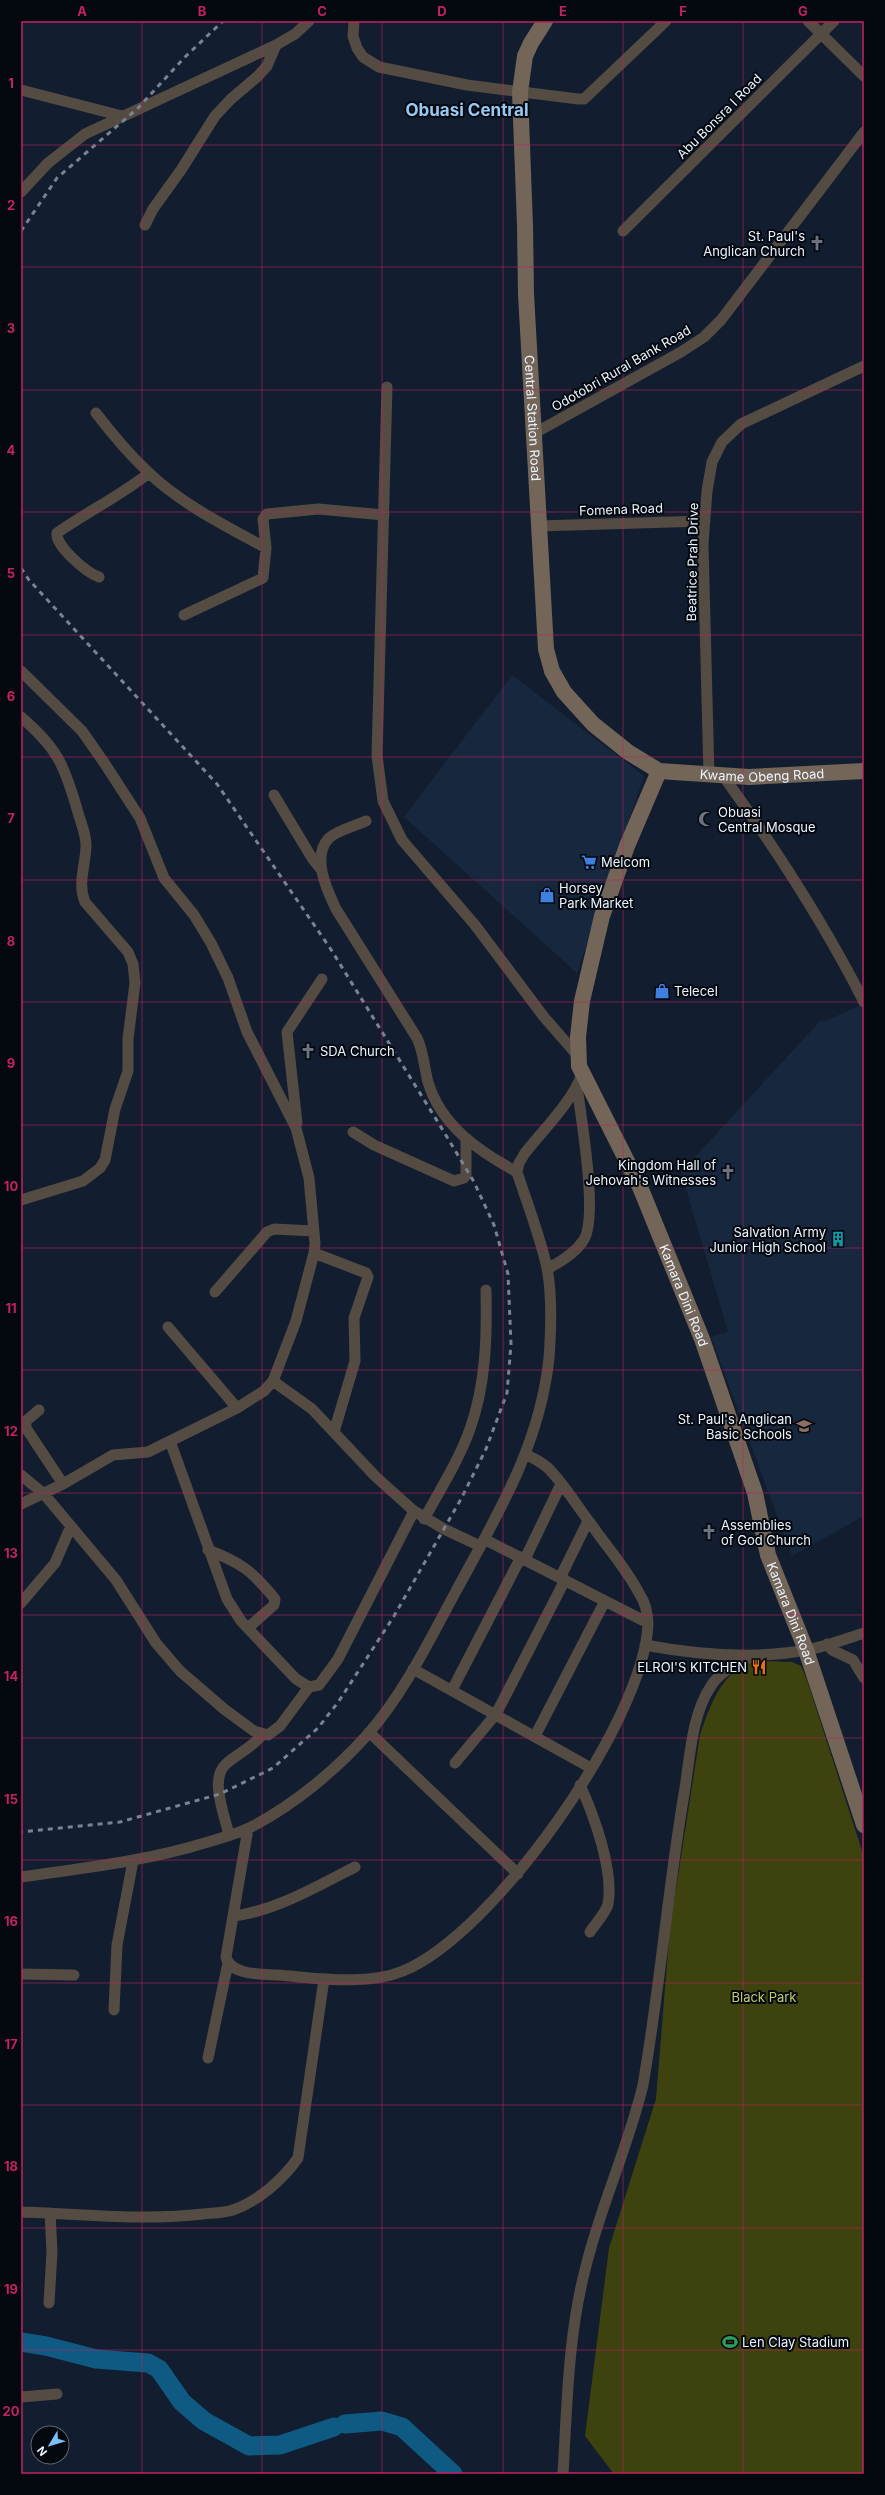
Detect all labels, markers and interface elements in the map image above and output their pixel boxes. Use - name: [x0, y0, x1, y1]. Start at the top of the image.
- text: A: [77, 3, 87, 19]
- text: B: [198, 3, 207, 19]
- text: C: [317, 3, 327, 19]
- text: D: [437, 3, 447, 19]
- text: E: [559, 3, 567, 19]
- text: F: [679, 3, 687, 19]
- text: G: [798, 3, 808, 19]
- street label: Abu Bonsra I Road: [673, 70, 765, 162]
- text: 1: [8, 75, 14, 91]
- district label: Obuasi Central: [405, 100, 529, 120]
- text: 2: [7, 197, 15, 213]
- place label: St. Paul's Anglican Church: [703, 228, 805, 259]
- church icon: St. Paul's Anglican Church: [808, 234, 826, 252]
- text: 3: [7, 320, 15, 336]
- street label: Odotobri Rural Bank Road: [549, 322, 693, 414]
- street label: Central Station Road: [521, 355, 545, 481]
- text: 4: [7, 442, 16, 458]
- street label: Fomena Road: [579, 500, 663, 518]
- street label: Beatrice Prah Drive: [683, 502, 701, 622]
- text: 5: [7, 565, 15, 581]
- text: 6: [7, 688, 15, 704]
- street label: Kwame Obeng Road: [699, 765, 825, 785]
- place label: Obuasi Central Mosque: [718, 804, 816, 835]
- text: 7: [7, 810, 15, 826]
- mosque icon: Obuasi Central Mosque: [697, 810, 715, 828]
- supermarket icon: Melcom: [580, 853, 598, 871]
- place label: Melcom: [601, 854, 650, 870]
- place label: Horsey Park Market: [559, 880, 633, 911]
- shop icon: Horsey Park Market: [538, 886, 556, 904]
- text: 8: [7, 933, 15, 949]
- shop icon: Telecel: [653, 982, 671, 1000]
- place label: Telecel: [674, 983, 718, 999]
- church icon: SDA Church: [299, 1042, 317, 1060]
- place label: SDA Church: [320, 1043, 395, 1059]
- text: 9: [7, 1055, 15, 1071]
- place label: Kingdom Hall of Jehovah's Witnesses: [585, 1157, 716, 1188]
- church icon: Kingdom Hall of Jehovah's Witnesses: [719, 1163, 737, 1181]
- text: 10: [4, 1178, 18, 1194]
- place label: Salvation Army Junior High School: [709, 1224, 826, 1255]
- building icon: Salvation Army Junior High School: [829, 1230, 847, 1248]
- street label: Kamara Dini Road: [656, 1242, 712, 1349]
- text: 11: [5, 1300, 17, 1316]
- place label: St. Paul's Anglican Basic Schools: [678, 1411, 792, 1442]
- school or university icon: St. Paul's Anglican Basic Schools: [795, 1417, 813, 1435]
- text: 12: [4, 1423, 18, 1439]
- place label: Assemblies of God Church: [721, 1517, 811, 1548]
- church icon: Assemblies of God Church: [700, 1523, 718, 1541]
- text: 13: [4, 1545, 18, 1561]
- street label: Kamara Dini Road: [764, 1560, 818, 1667]
- restaurant icon: ELROI'S KITCHEN: [750, 1658, 768, 1676]
- place label: ELROI'S KITCHEN: [637, 1659, 747, 1675]
- text: 14: [4, 1668, 18, 1684]
- text: 15: [4, 1791, 18, 1807]
- text: 16: [4, 1913, 18, 1929]
- park label: Black Park: [731, 1989, 797, 2005]
- text: 17: [4, 2036, 18, 2052]
- text: 18: [4, 2158, 18, 2174]
- text: 19: [4, 2281, 18, 2297]
- sports icon: Len Clay Stadium: [721, 2333, 739, 2351]
- place label: Len Clay Stadium: [742, 2334, 849, 2350]
- text: 20: [3, 2403, 20, 2419]
- north arrow: [30, 2425, 70, 2465]
- text: N: [34, 2444, 50, 2459]

